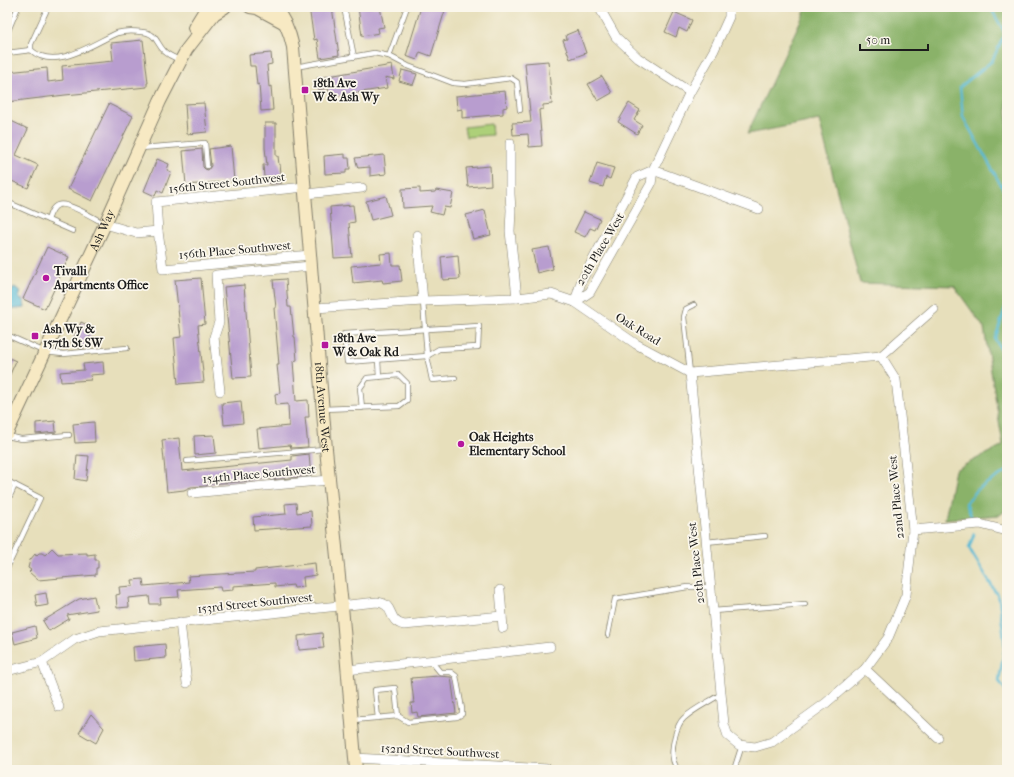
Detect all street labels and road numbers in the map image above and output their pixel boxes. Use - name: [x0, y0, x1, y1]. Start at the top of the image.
- street label: 156th Street Southwest: [168, 170, 287, 196]
- street label: Ash Way: [86, 207, 118, 254]
- street label: 20th Place West: [573, 210, 627, 288]
- street label: 156th Place Southwest: [178, 238, 292, 262]
- street label: Oak Road: [613, 310, 664, 349]
- street label: 18th Avenue West: [312, 361, 333, 454]
- street label: 22nd Place West: [885, 454, 907, 539]
- street label: 154th Place Southwest: [202, 462, 317, 486]
- street label: 20th Place West: [685, 521, 707, 604]
- street label: 153rd Street Southwest: [197, 590, 314, 616]
- street label: 152nd Street Southwest: [380, 741, 500, 761]

